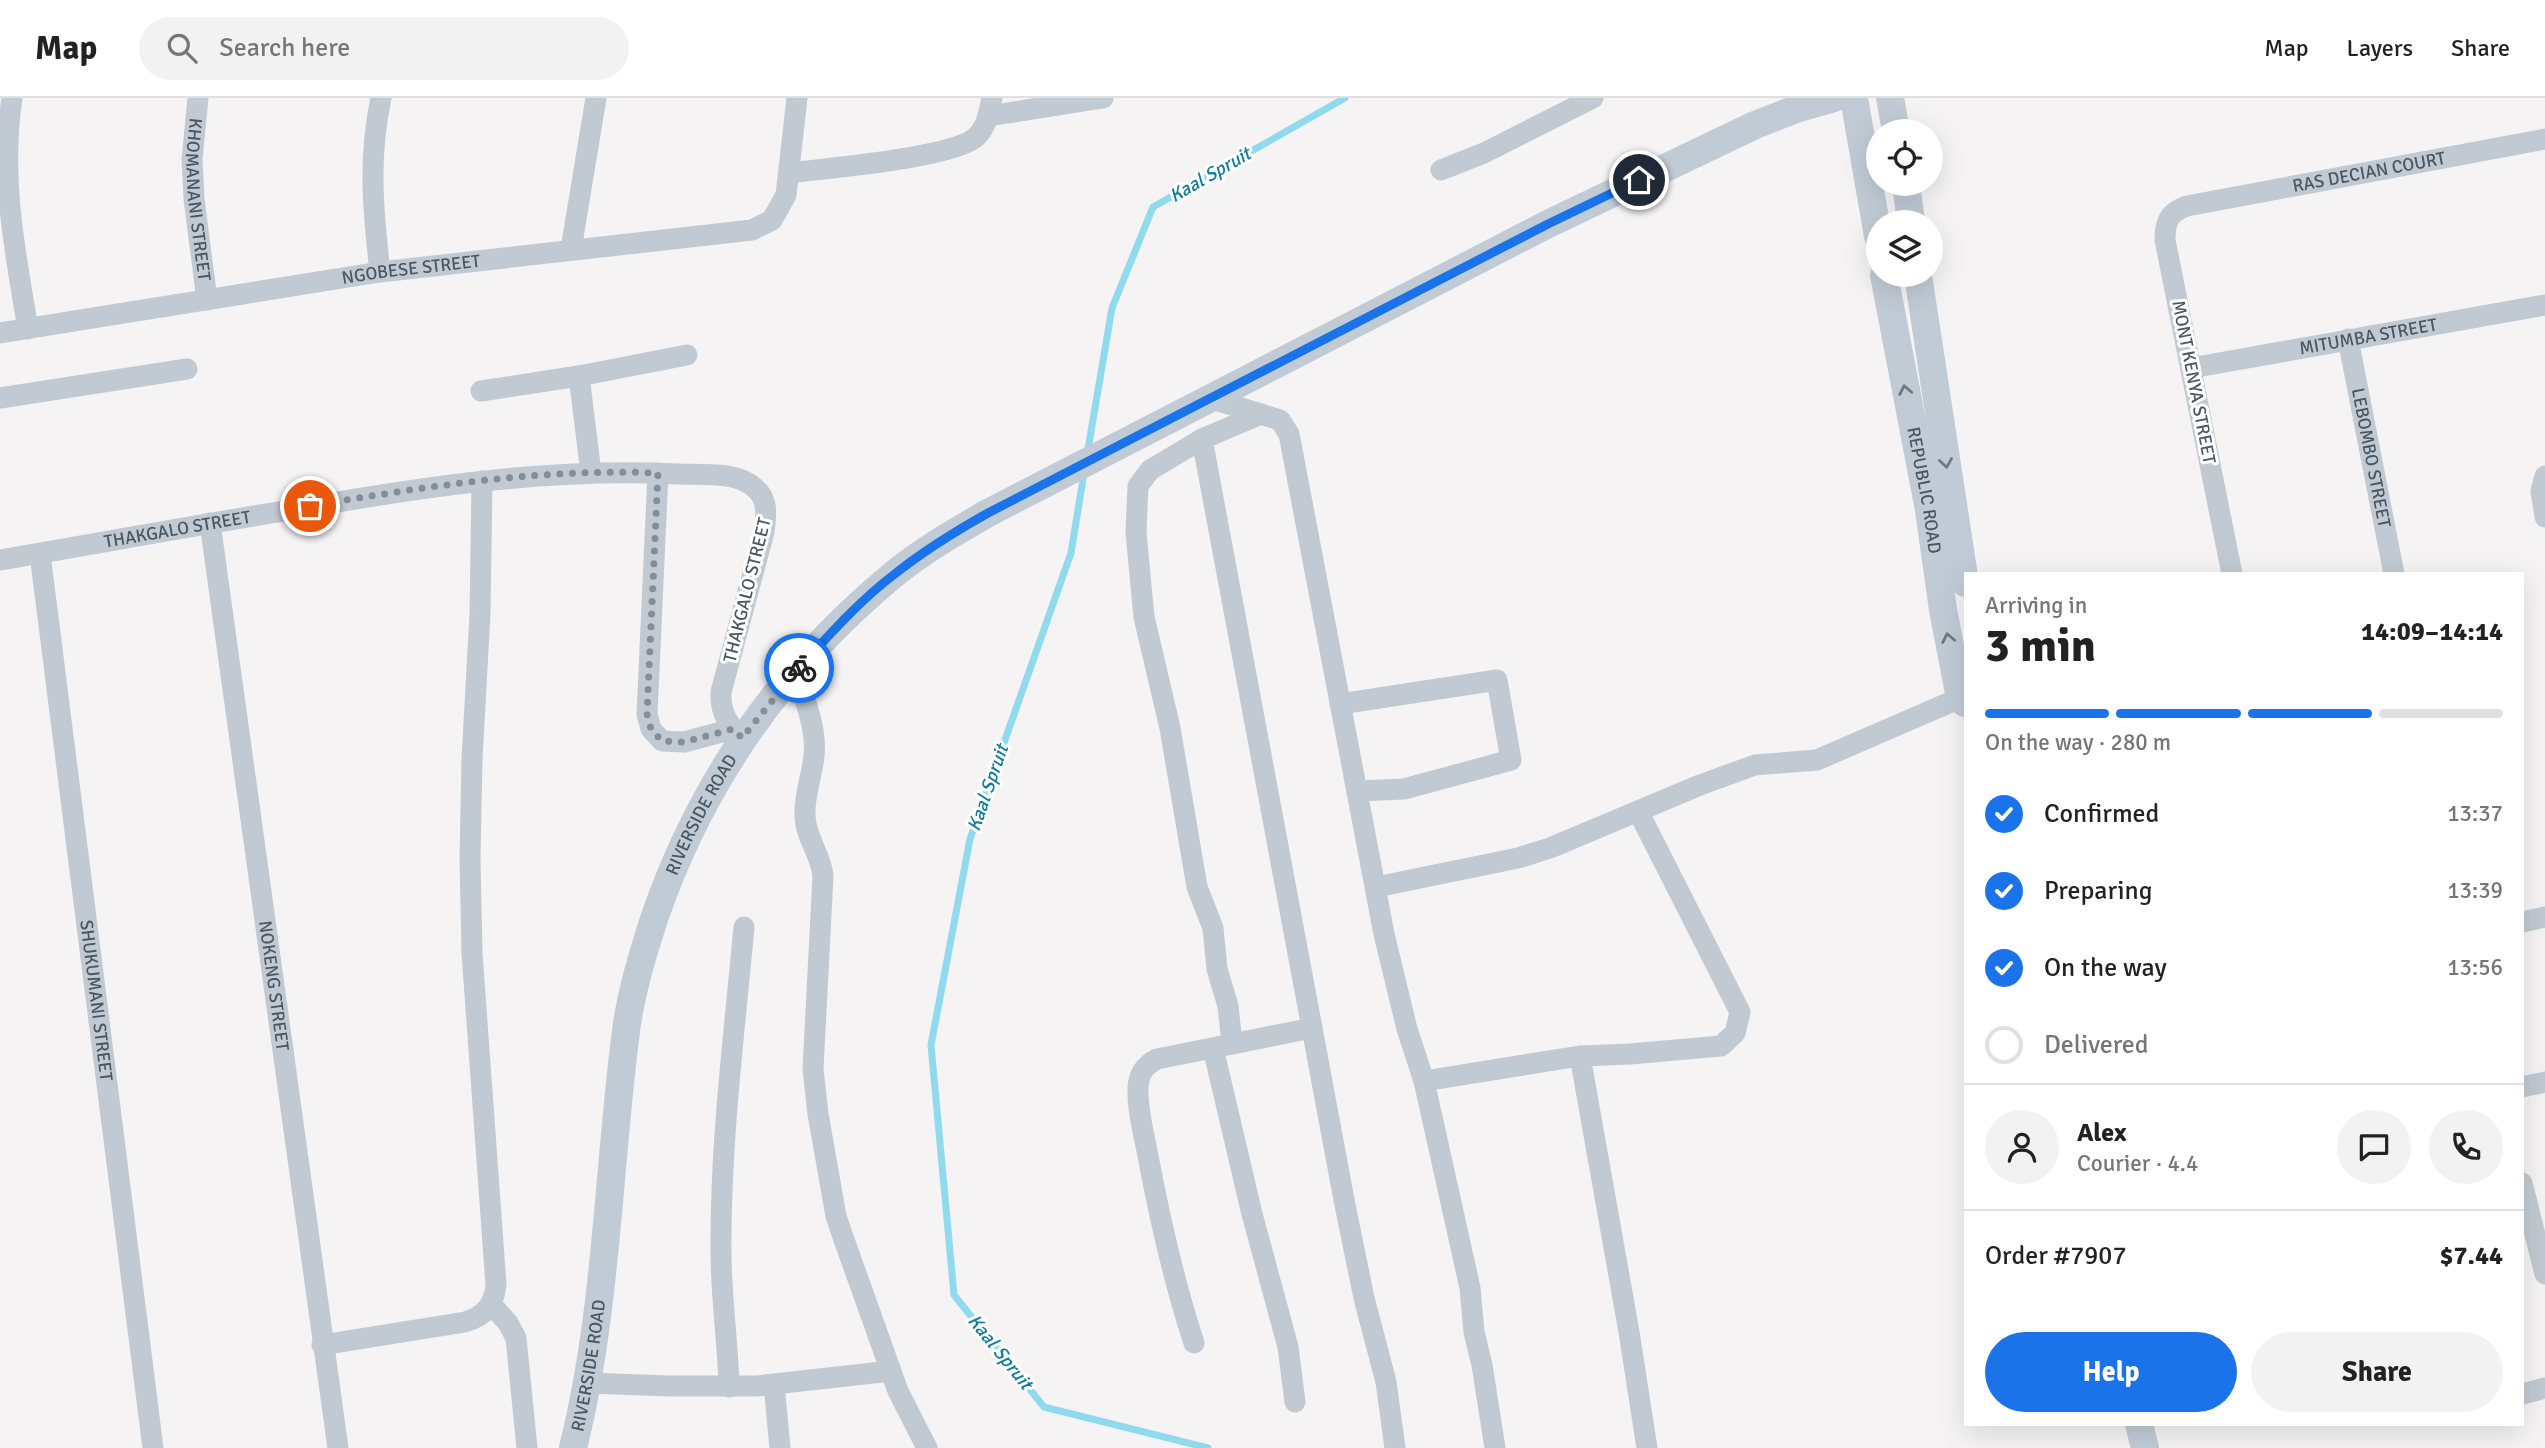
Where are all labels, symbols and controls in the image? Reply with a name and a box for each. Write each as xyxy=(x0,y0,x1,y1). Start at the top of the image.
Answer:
search box xyxy=(139,17,629,80)
text: Map xyxy=(35,28,97,69)
icon: search xyxy=(163,29,201,67)
text: Search here xyxy=(219,32,350,64)
text: Map xyxy=(2264,33,2309,63)
text: Layers xyxy=(2347,33,2413,63)
text: Share xyxy=(2451,33,2510,63)
street label: KHOMANANI STREET xyxy=(181,117,215,282)
map controls xyxy=(1866,119,1943,287)
button: locate xyxy=(1866,119,1943,196)
water label: Kaal Spruit xyxy=(1165,141,1257,208)
street label: RAS DECIAN COURT xyxy=(2291,147,2447,197)
pin xyxy=(1609,150,1669,210)
icon: home xyxy=(1620,161,1658,199)
button: layers xyxy=(1866,210,1943,287)
street label: NGOBESE STREET xyxy=(340,250,482,289)
street label: MONT KENYA STREET xyxy=(2167,298,2221,466)
street label: MITUMBA STREET xyxy=(2298,313,2439,360)
one-way arrow xyxy=(1898,384,1913,396)
street label: LEBOMBO STREET xyxy=(2347,386,2396,530)
street label: REPUBLIC ROAD xyxy=(1902,425,1946,555)
one-way arrow xyxy=(1938,458,1953,469)
pin xyxy=(280,476,340,536)
icon: bag xyxy=(291,487,329,525)
street label: THAKGALO STREET xyxy=(102,506,252,553)
street label: THAKGALO STREET xyxy=(718,515,776,665)
text: Arriving in xyxy=(1985,591,2087,620)
text: 14:09–14:14 xyxy=(2361,616,2503,648)
text: 3 min xyxy=(1985,618,2096,674)
one-way arrow xyxy=(1942,632,1957,644)
courier xyxy=(764,633,834,703)
icon: bike xyxy=(780,649,818,687)
text: On the way · 280 m xyxy=(1985,728,2171,757)
water label: Kaal Spruit xyxy=(962,739,1015,834)
street label: RIVERSIDE ROAD xyxy=(661,750,742,878)
icon: check xyxy=(1985,795,2023,833)
text: Confirmed xyxy=(2044,798,2159,830)
text: 13:37 xyxy=(2447,799,2503,828)
icon: check xyxy=(1985,872,2023,910)
text: Preparing xyxy=(2044,875,2152,907)
text: 13:39 xyxy=(2447,876,2503,905)
street label: SHUKUMANI STREET xyxy=(75,919,118,1082)
street label: NOKENG STREET xyxy=(254,919,294,1052)
icon: check xyxy=(1985,949,2023,987)
text: On the way xyxy=(2044,952,2167,984)
text: 13:56 xyxy=(2447,953,2503,982)
text: Delivered xyxy=(2044,1029,2149,1061)
button: person xyxy=(1985,1110,2059,1184)
button: chat xyxy=(2337,1110,2411,1184)
button: phone xyxy=(2429,1110,2503,1184)
text: Alex xyxy=(2077,1117,2127,1149)
text: Courier · 4.4 xyxy=(2077,1149,2198,1178)
text: Order #7907 xyxy=(1985,1240,2126,1272)
text: $7.44 xyxy=(2439,1240,2503,1272)
street label: RIVERSIDE ROAD xyxy=(566,1298,610,1434)
water label: Kaal Spruit xyxy=(962,1309,1039,1396)
button: Help xyxy=(1985,1332,2237,1412)
button: Share xyxy=(2251,1332,2503,1412)

